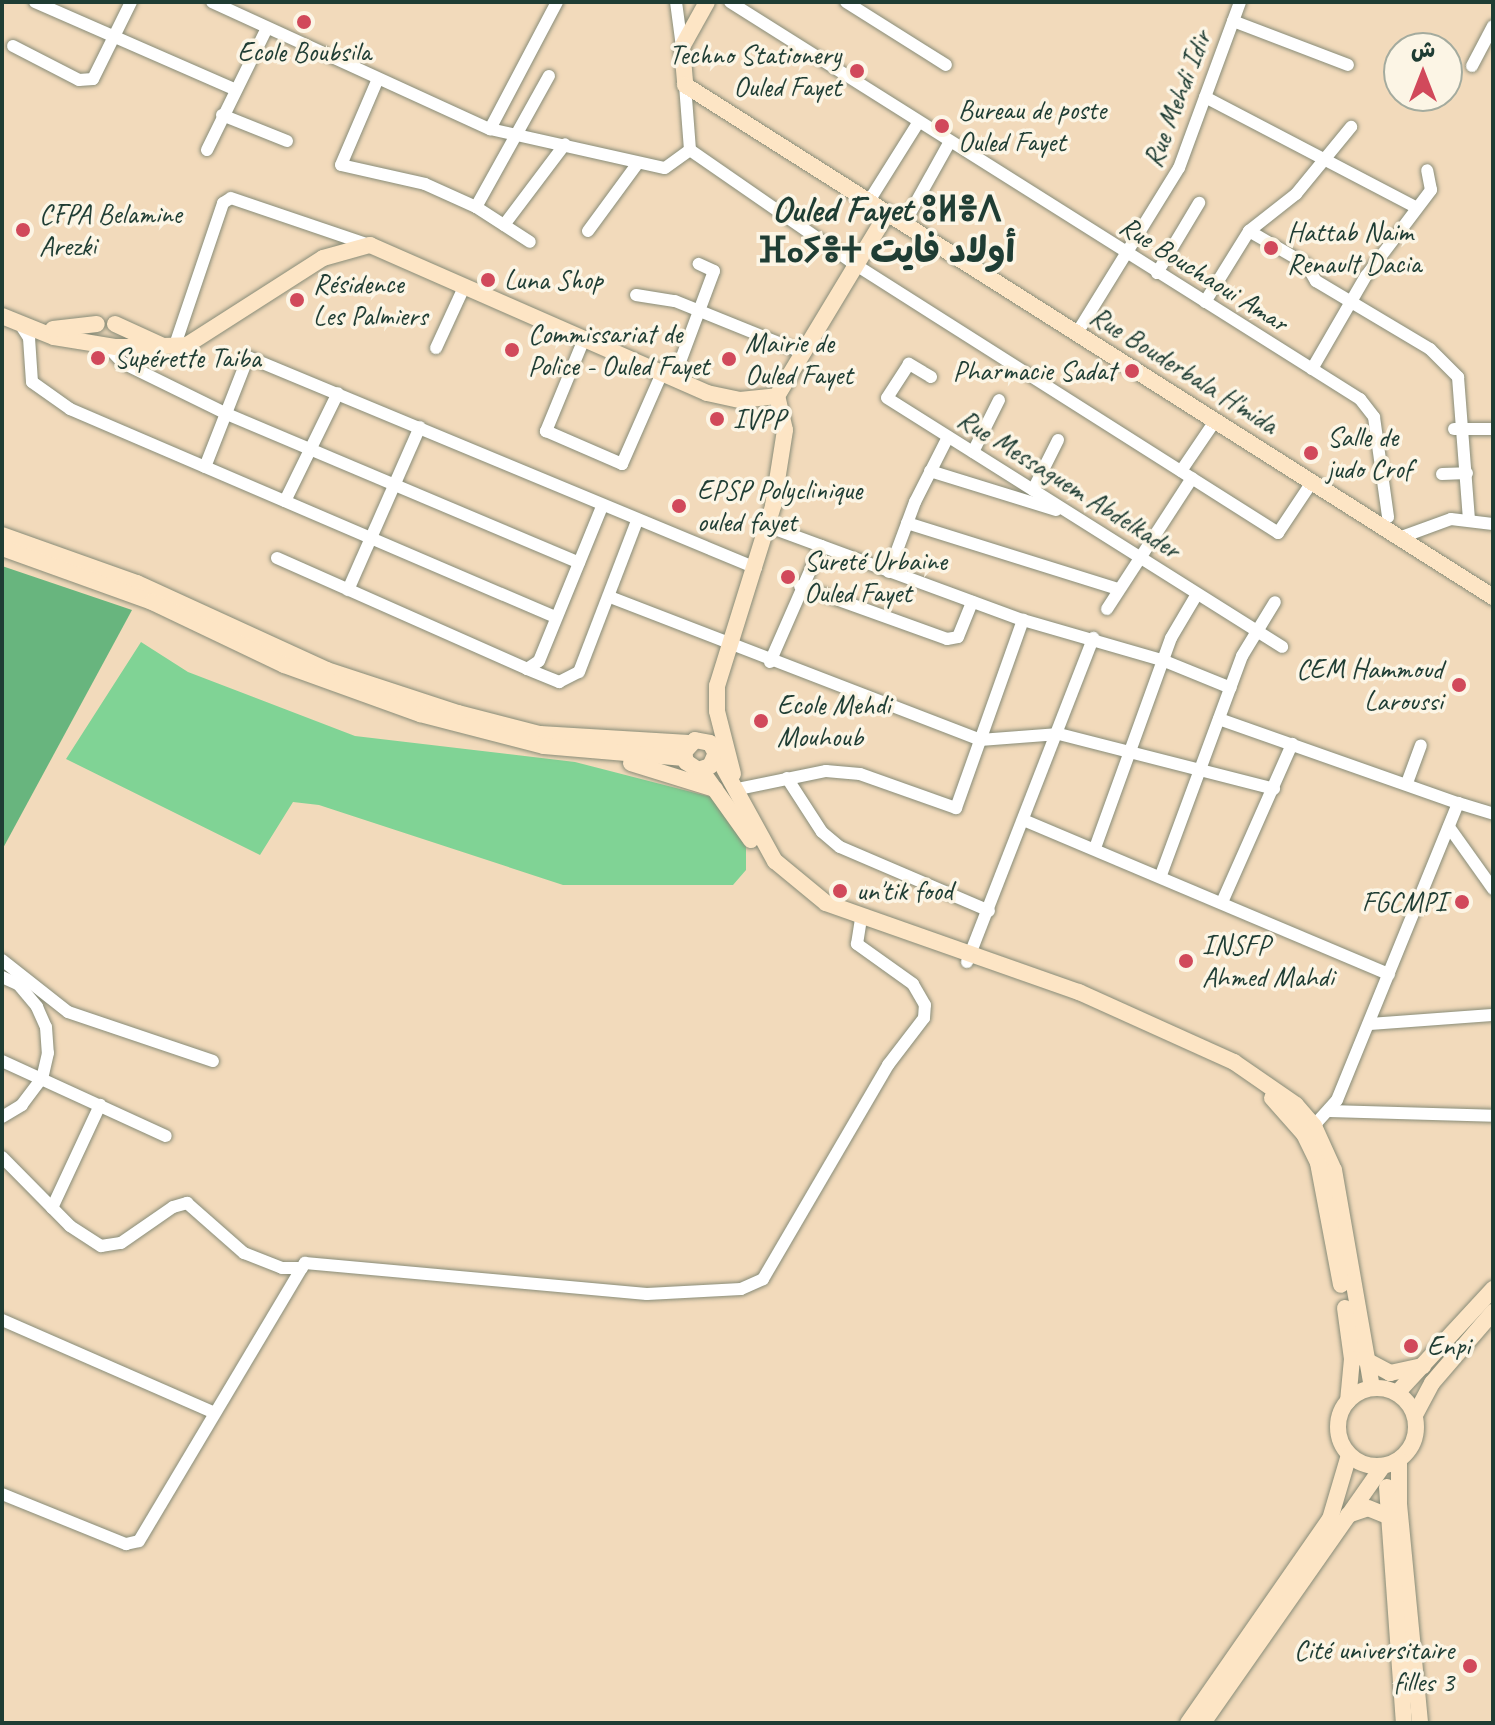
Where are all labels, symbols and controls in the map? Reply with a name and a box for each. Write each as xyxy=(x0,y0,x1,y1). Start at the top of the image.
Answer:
marker: Ecole Boubsila xyxy=(295,13,313,31)
street label: Rue Mehdi Idir xyxy=(1136,26,1218,172)
north arrow xyxy=(1383,32,1463,112)
place label: Ecole Boubsila xyxy=(237,35,371,69)
text: ش xyxy=(1411,36,1435,64)
place label: Techno Stationery Ouled Fayet xyxy=(668,38,841,104)
marker: Techno Stationery Ouled Fayet xyxy=(848,62,866,80)
place label: Bureau de poste Ouled Fayet xyxy=(958,93,1106,159)
marker: Bureau de poste Ouled Fayet xyxy=(933,117,951,135)
district label: Ouled Fayet ⵓⵍⴻⴷ ⴼⴰⵢⴻⵜ أولاد فايت xyxy=(759,187,1015,272)
place label: CFPA Belamine Arezki xyxy=(39,197,182,263)
street label: Rue Bouchaoui Amar xyxy=(1113,208,1295,340)
place label: Hattab Naim Renault Dacia xyxy=(1287,215,1421,281)
marker: CFPA Belamine Arezki xyxy=(14,221,32,239)
marker: Hattab Naim Renault Dacia xyxy=(1262,239,1280,257)
place label: Luna Shop xyxy=(504,263,603,297)
place label: Résidence Les Palmiers xyxy=(313,267,430,333)
marker: Luna Shop xyxy=(479,271,497,289)
marker: Résidence Les Palmiers xyxy=(288,291,306,309)
street label: Rue Bouderbala H'mida xyxy=(1084,299,1284,441)
place label: Commissariat de Police - Ouled Fayet xyxy=(528,317,709,383)
place label: Mairie de Ouled Fayet xyxy=(745,326,853,392)
place label: Supérette Taiba xyxy=(114,341,262,375)
marker: Commissariat de Police - Ouled Fayet xyxy=(503,341,521,359)
marker: Supérette Taiba xyxy=(89,349,107,367)
marker: Mairie de Ouled Fayet xyxy=(720,350,738,368)
place label: Pharmacie Sadat xyxy=(952,354,1116,388)
marker: Pharmacie Sadat xyxy=(1123,362,1141,380)
place label: IVPP xyxy=(733,402,785,436)
street label: Rue Messaguem Abdelkader xyxy=(952,402,1186,566)
marker: IVPP xyxy=(708,410,726,428)
place label: Salle de judo Crof xyxy=(1327,420,1412,486)
marker: Salle de judo Crof xyxy=(1302,444,1320,462)
place label: EPSP Polyclinique ouled fayet xyxy=(697,473,862,539)
marker: EPSP Polyclinique ouled fayet xyxy=(668,495,690,517)
place label: Sureté Urbaine Ouled Fayet xyxy=(804,544,947,610)
marker: Sureté Urbaine Ouled Fayet xyxy=(779,568,797,586)
place label: CEM Hammoud Laroussi xyxy=(1296,652,1443,718)
marker: CEM Hammoud Laroussi xyxy=(1450,676,1468,694)
place label: Ecole Mehdi Mouhoub xyxy=(777,688,891,754)
marker: Ecole Mehdi Mouhoub xyxy=(752,712,770,730)
place label: un'tik food xyxy=(856,874,953,908)
marker: un'tik food xyxy=(831,882,849,900)
place label: FGCMPI xyxy=(1362,885,1446,919)
marker: FGCMPI xyxy=(1453,893,1471,911)
place label: INSFP Ahmed Mahdi xyxy=(1202,928,1335,994)
marker: INSFP Ahmed Mahdi xyxy=(1177,952,1195,970)
place label: Enpi xyxy=(1427,1329,1470,1363)
marker: Enpi xyxy=(1402,1337,1420,1355)
place label: Cité universitaire filles 3 xyxy=(1294,1633,1454,1699)
marker: Cité universitaire filles 3 xyxy=(1461,1657,1479,1675)

